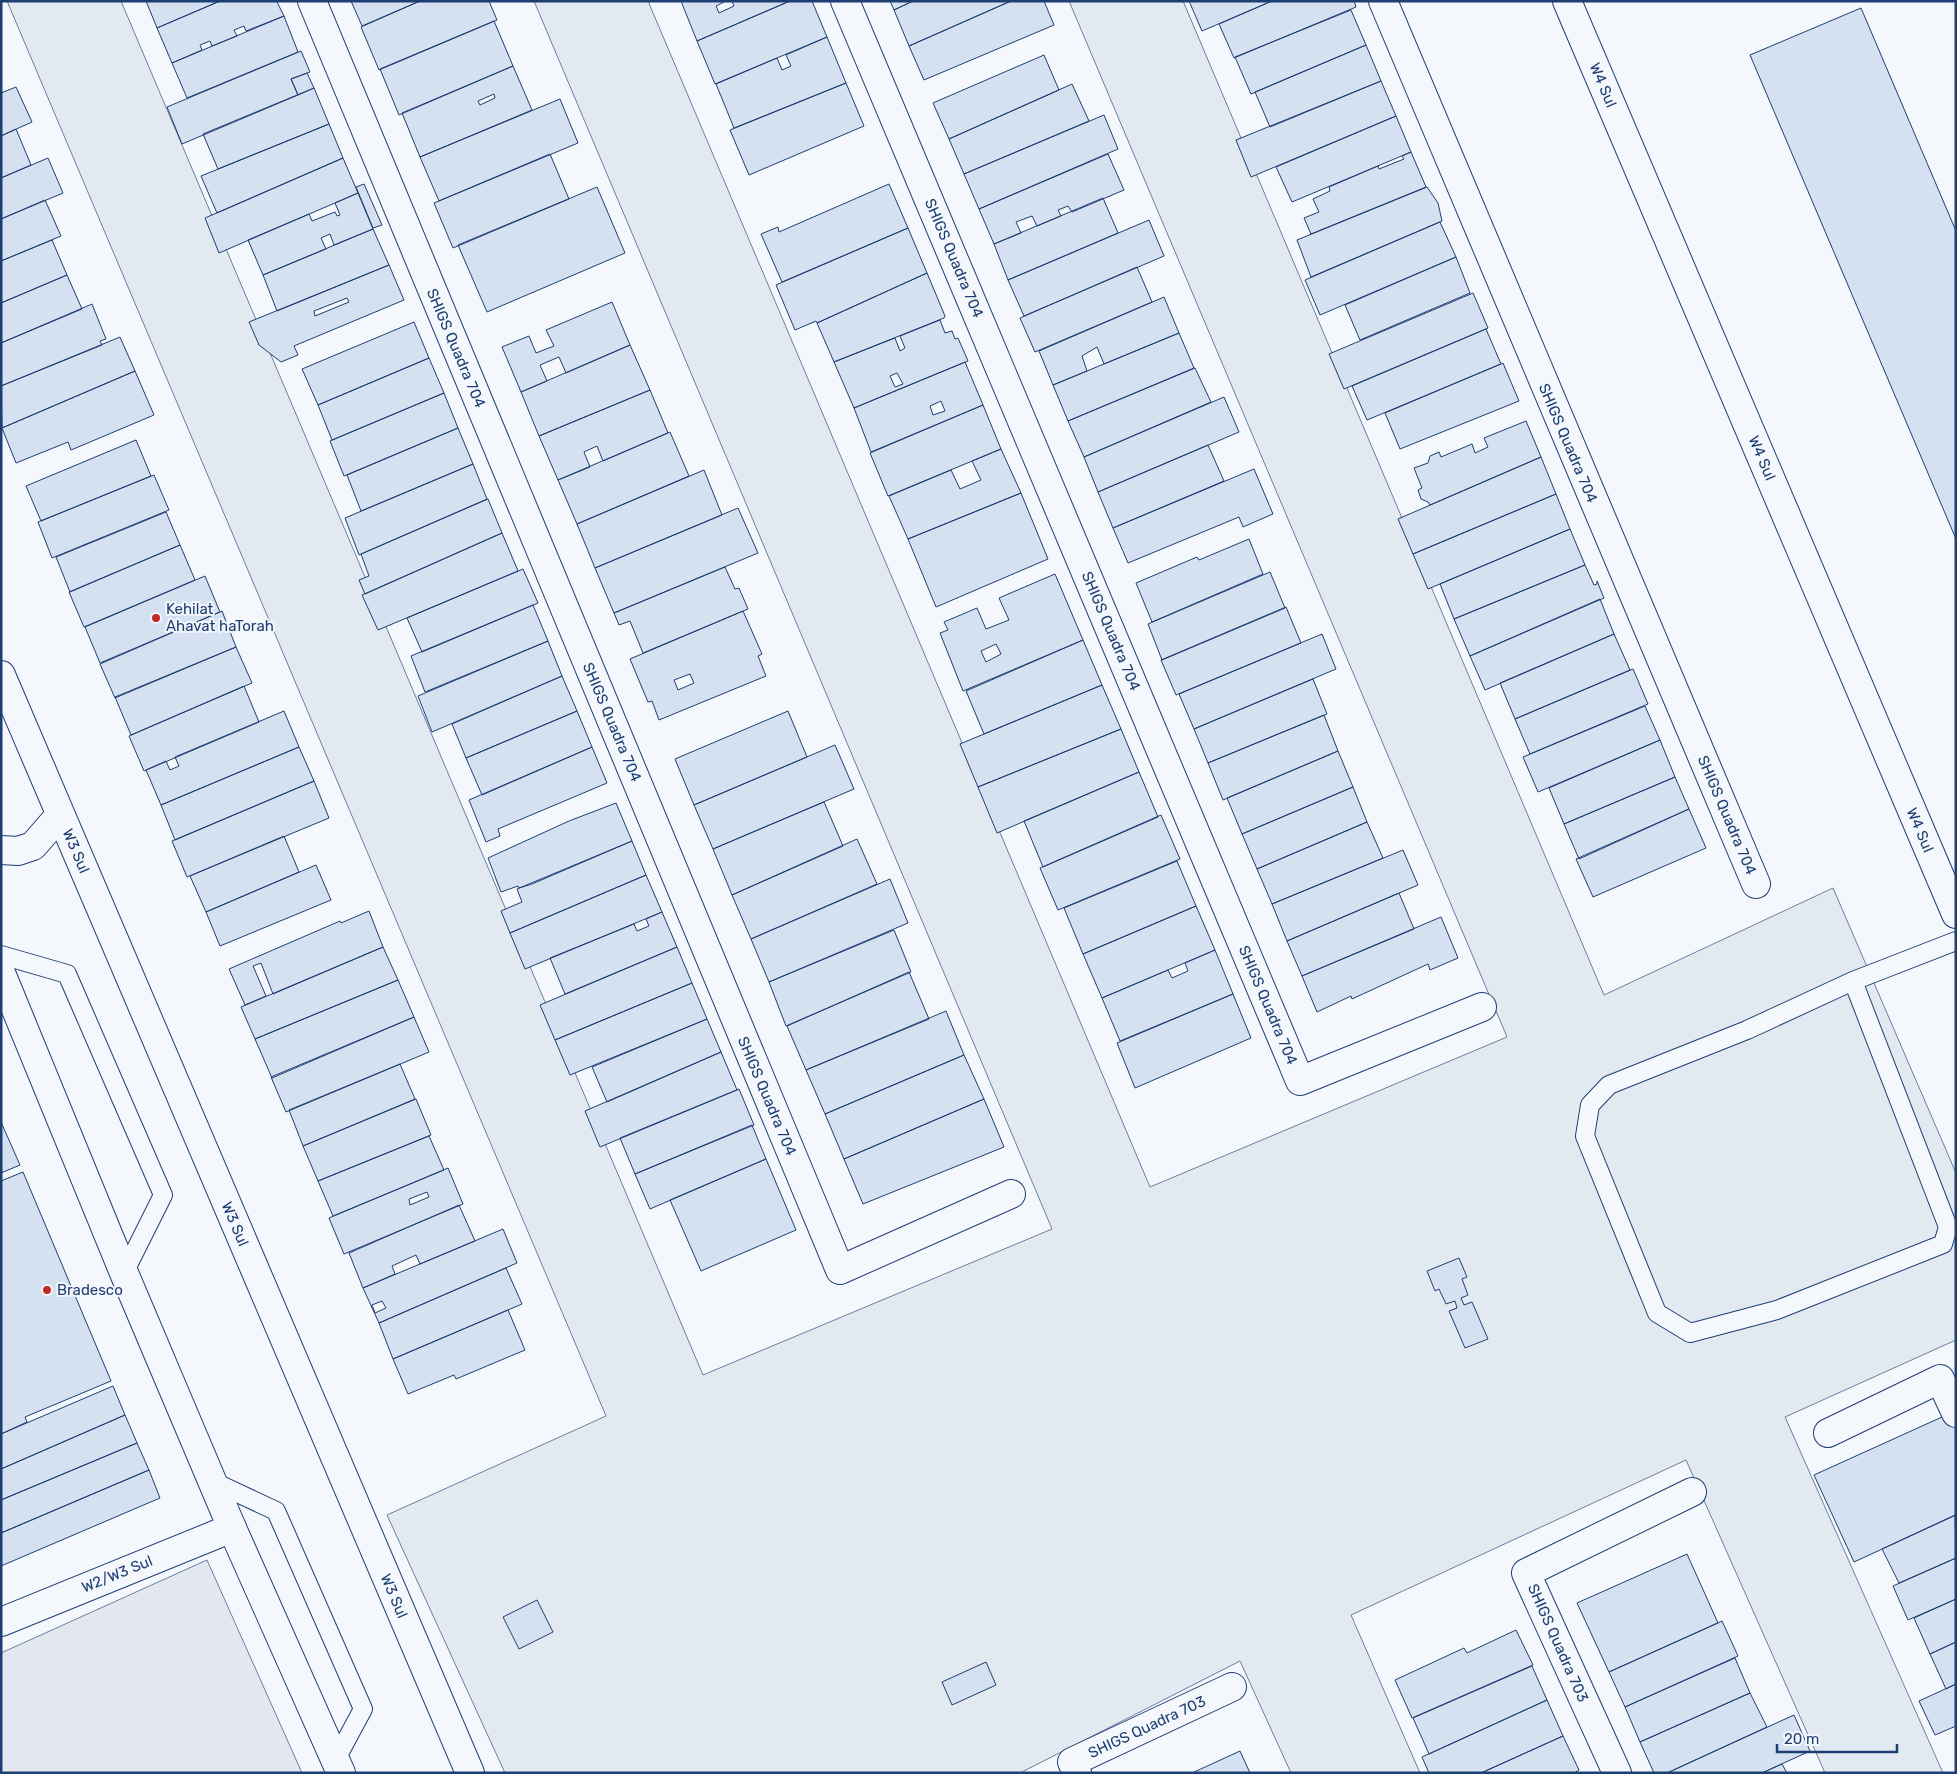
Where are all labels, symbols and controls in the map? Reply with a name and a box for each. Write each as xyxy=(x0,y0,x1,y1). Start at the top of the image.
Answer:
street label: W4 Sul xyxy=(1586,60,1620,110)
street label: SHIGS Quadra 704 xyxy=(921,196,987,320)
street label: SHIGS Quadra 704 xyxy=(423,286,489,410)
street label: SHIGS Quadra 704 xyxy=(1535,381,1601,505)
street label: W4 Sul xyxy=(1745,433,1779,483)
street label: SHIGS Quadra 704 xyxy=(1078,569,1144,693)
place label: Kehilat Ahavat haTorah xyxy=(166,600,274,635)
marker: Kehilat Ahavat haTorah xyxy=(150,612,162,624)
street label: SHIGS Quadra 704 xyxy=(579,660,645,784)
street label: SHIGS Quadra 704 xyxy=(1694,753,1760,877)
street label: W4 Sul xyxy=(1903,805,1937,855)
street label: W3 Sul xyxy=(59,826,93,876)
street label: SHIGS Quadra 704 xyxy=(1235,943,1301,1067)
street label: SHIGS Quadra 704 xyxy=(734,1034,800,1158)
street label: W3 Sul xyxy=(218,1199,252,1249)
place label: Bradesco xyxy=(57,1281,123,1299)
marker: Bradesco xyxy=(41,1284,53,1296)
street label: W2/W3 Sul xyxy=(79,1552,155,1596)
street label: W3 Sul xyxy=(377,1571,411,1621)
street label: SHIGS Quadra 703 xyxy=(1524,1581,1592,1705)
street label: SHIGS Quadra 703 xyxy=(1085,1692,1209,1762)
scale bar xyxy=(1777,1722,1897,1754)
text: 20 m xyxy=(1784,1730,1819,1748)

